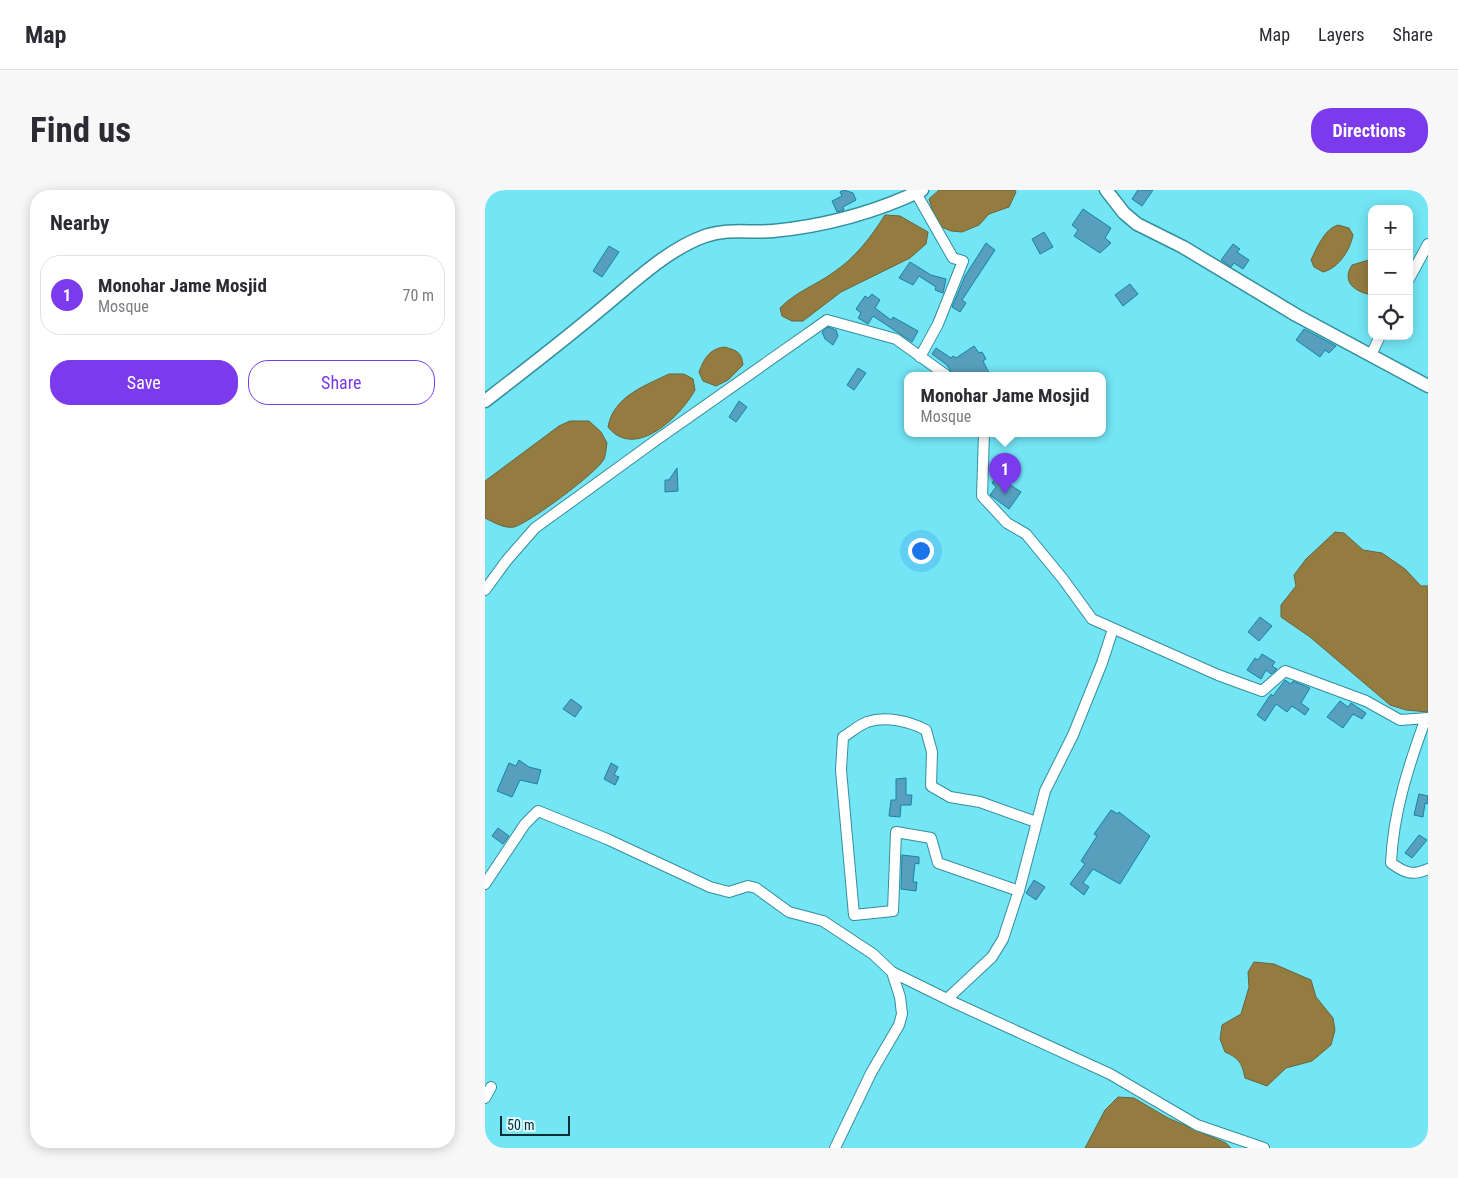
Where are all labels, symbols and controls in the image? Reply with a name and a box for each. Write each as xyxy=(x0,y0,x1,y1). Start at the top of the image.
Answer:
text: Map xyxy=(25,21,66,49)
text: Map xyxy=(1259,24,1290,45)
text: Layers xyxy=(1318,24,1365,45)
text: Share xyxy=(1393,24,1433,45)
button: Directions xyxy=(1311,108,1428,153)
text: Find us xyxy=(30,110,131,151)
map controls xyxy=(1368,205,1413,340)
button: + xyxy=(1368,205,1413,250)
text: Nearby xyxy=(50,211,109,235)
button: − xyxy=(1368,250,1413,295)
text: Monohar Jame Mosjid xyxy=(98,274,267,297)
text: 1 xyxy=(63,286,71,305)
text: 70 m xyxy=(402,286,434,305)
button: locate xyxy=(1368,295,1413,340)
text: Mosque xyxy=(98,297,149,316)
button: Save xyxy=(50,360,238,405)
button: Share xyxy=(248,360,435,405)
popup xyxy=(904,372,1106,437)
text: Monohar Jame Mosjid xyxy=(921,384,1089,407)
text: Mosque xyxy=(921,407,971,426)
pin: 1 xyxy=(989,453,1021,494)
your location xyxy=(908,538,934,564)
scale bar xyxy=(500,1113,570,1136)
text: 50 m xyxy=(507,1117,535,1133)

